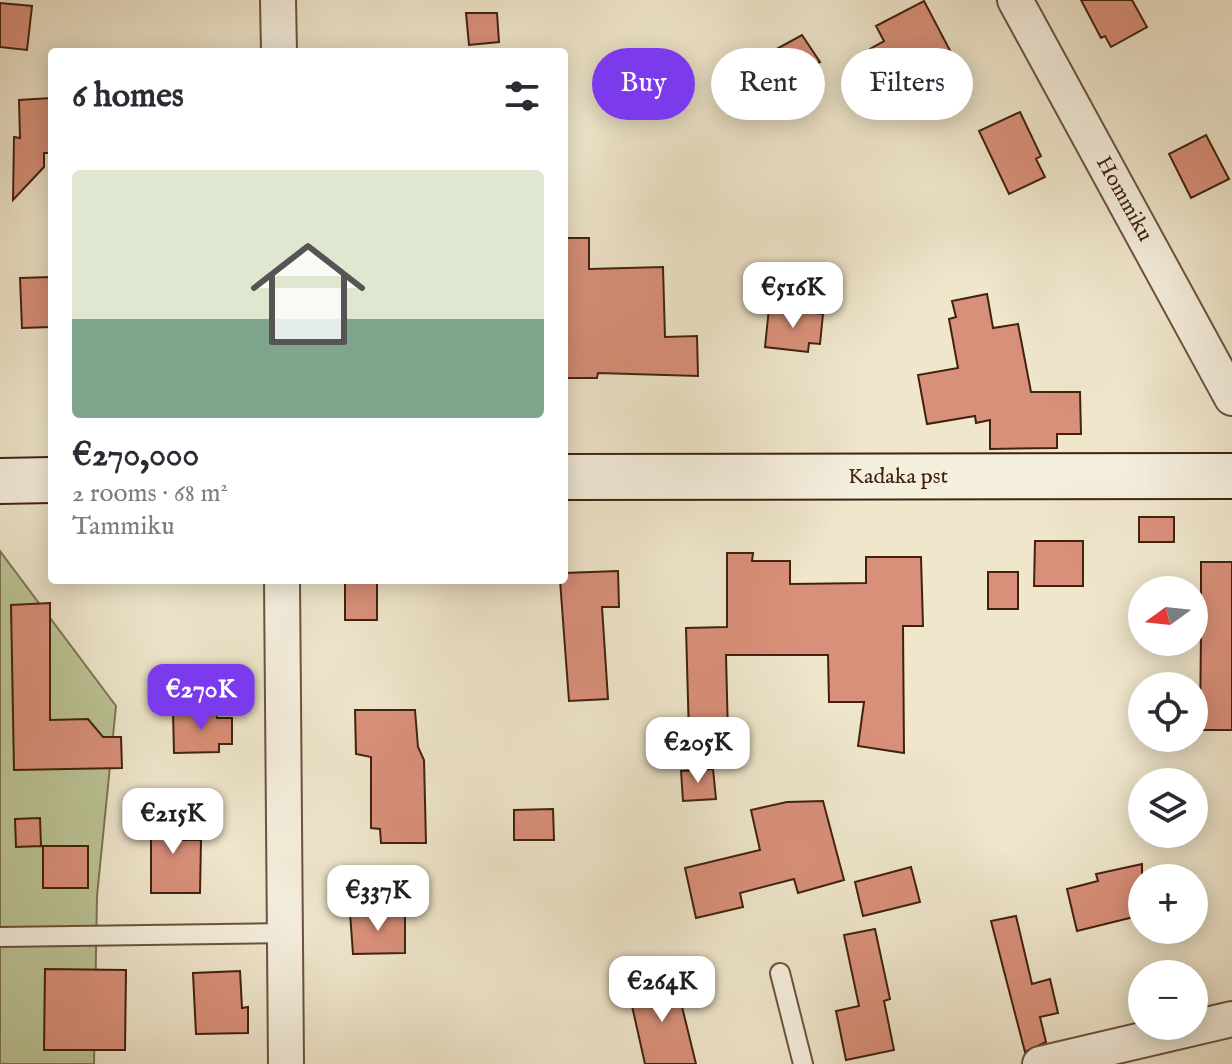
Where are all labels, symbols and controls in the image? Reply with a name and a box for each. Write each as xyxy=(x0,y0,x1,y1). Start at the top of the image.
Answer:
chip: Buy xyxy=(592,48,695,120)
chip: Rent xyxy=(711,48,825,120)
chip: Filters xyxy=(841,48,973,120)
icon: filters xyxy=(500,74,544,118)
text: 6 homes xyxy=(72,75,184,118)
street label: Hommiku xyxy=(1089,151,1159,247)
icon: home xyxy=(236,222,380,366)
pin: €516K xyxy=(737,262,849,330)
text: €516K xyxy=(761,271,825,304)
text: €270,000 xyxy=(72,434,199,477)
street label: Kadaka pst xyxy=(848,463,948,491)
text: 2 rooms · 68 m² xyxy=(72,477,228,510)
text: Tammiku xyxy=(72,510,175,543)
north arrow xyxy=(1128,576,1208,656)
map controls xyxy=(1128,576,1208,1040)
pin: €270K xyxy=(145,664,257,732)
button: locate xyxy=(1128,672,1208,752)
text: €270K xyxy=(166,673,236,706)
pin: €205K xyxy=(642,717,754,785)
text: €205K xyxy=(664,726,732,759)
button: layers xyxy=(1128,768,1208,848)
pin: €215K xyxy=(117,788,229,856)
text: €215K xyxy=(140,797,206,830)
button: + xyxy=(1128,864,1208,944)
pin: €337K xyxy=(322,865,434,933)
text: €337K xyxy=(345,874,411,907)
pin: €264K xyxy=(606,956,718,1024)
button: − xyxy=(1128,960,1208,1040)
text: €264K xyxy=(627,965,697,998)

